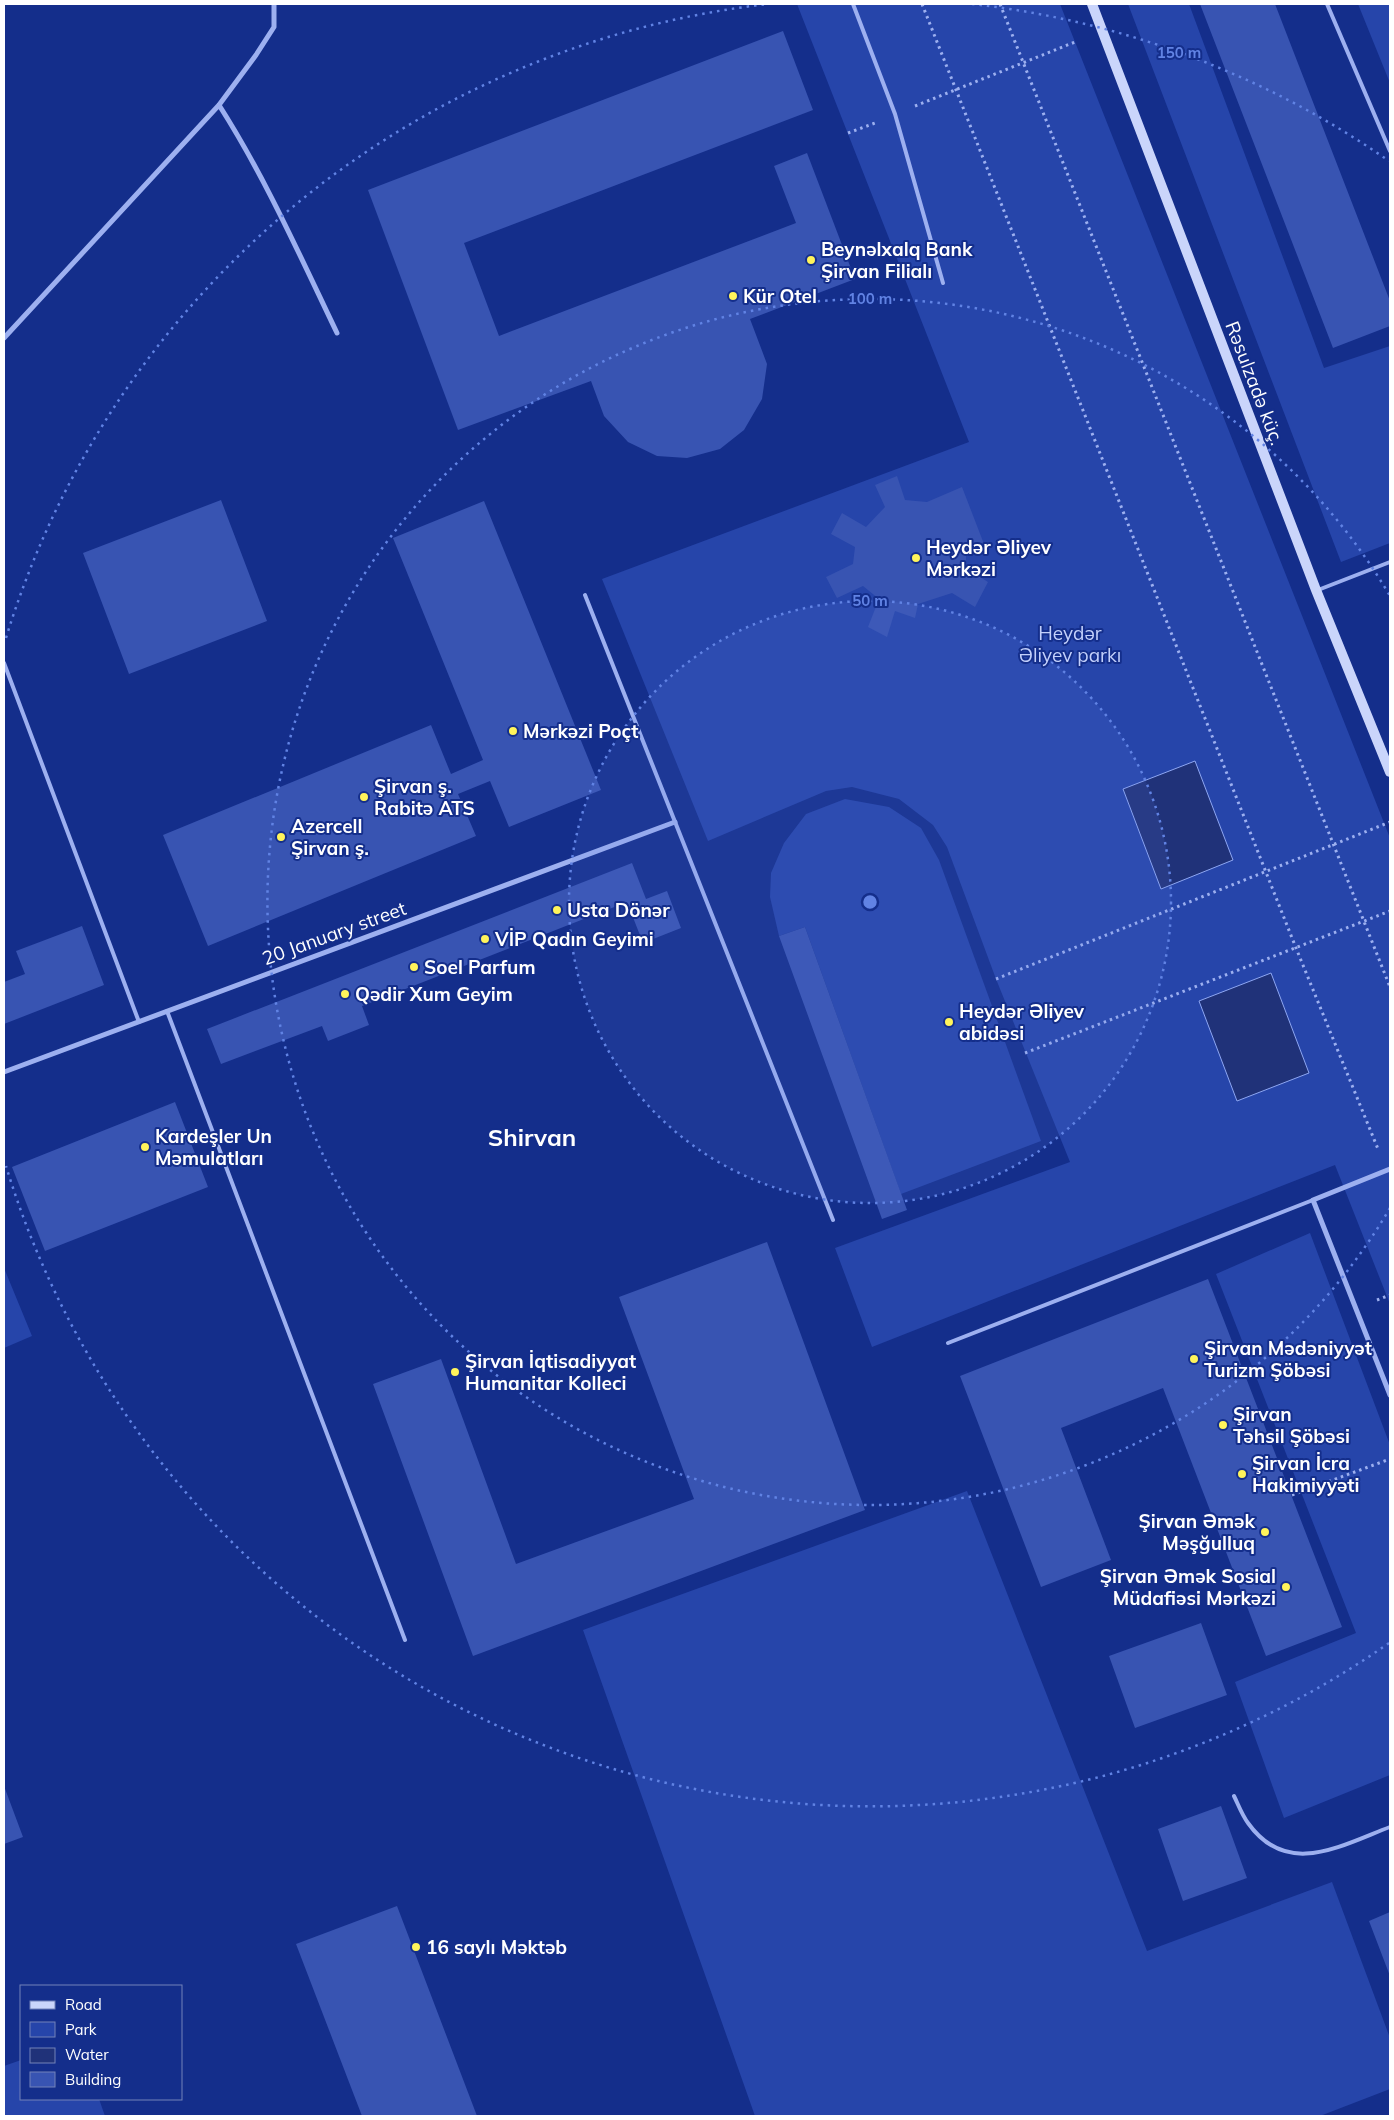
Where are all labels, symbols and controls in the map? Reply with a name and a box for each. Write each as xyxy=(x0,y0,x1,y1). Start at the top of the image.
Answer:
text: 150 m xyxy=(1157,43,1201,62)
place label: Beynəlxalq Bank Şirvan Filialı xyxy=(821,237,973,283)
marker: Beynəlxalq Bank Şirvan Filialı xyxy=(805,254,817,266)
place label: Kür Otel xyxy=(743,284,817,308)
text: 100 m xyxy=(848,289,892,308)
marker: Kür Otel xyxy=(727,290,739,302)
street label: Rəsulzadə küç. xyxy=(1220,318,1290,448)
place label: Heydər Əliyev Mərkəzi xyxy=(926,535,1052,581)
marker: Heydər Əliyev Mərkəzi xyxy=(910,552,922,564)
text: 50 m xyxy=(852,591,888,610)
park label: Heydər Əliyev parkı xyxy=(1019,621,1121,667)
place label: Mərkəzi Poçt xyxy=(523,719,638,743)
marker: Mərkəzi Poçt xyxy=(507,725,519,737)
place label: Şirvan ş. Rabitə ATS xyxy=(374,774,475,820)
marker: Şirvan ş. Rabitə ATS xyxy=(358,791,370,803)
place label: Azercell Şirvan ş. xyxy=(291,814,369,860)
marker: Azercell Şirvan ş. xyxy=(275,831,287,843)
centre of rings xyxy=(861,893,879,911)
street label: 20 January street xyxy=(259,896,410,970)
place label: Usta Dönər xyxy=(567,898,670,922)
marker: Usta Dönər xyxy=(551,904,563,916)
place label: VİP Qadın Geyimi xyxy=(494,927,654,951)
marker: VİP Qadın Geyimi xyxy=(479,933,491,945)
place label: Soel Parfum xyxy=(424,955,535,979)
marker: Soel Parfum xyxy=(408,961,420,973)
place label: Qədir Xum Geyim xyxy=(355,982,513,1006)
marker: Qədir Xum Geyim xyxy=(339,988,351,1000)
place label: Heydər Əliyev abidəsi xyxy=(959,999,1085,1045)
marker: Heydər Əliyev abidəsi xyxy=(943,1016,955,1028)
district label: Shirvan xyxy=(488,1122,576,1152)
place label: Kardeşler Un Məmulatları xyxy=(155,1124,272,1170)
marker: Kardeşler Un Məmulatları xyxy=(139,1141,151,1153)
place label: Şirvan Mədəniyyət Turizm Şöbəsi xyxy=(1204,1336,1372,1382)
place label: Şirvan İqtisadiyyat Humanitar Kolleci xyxy=(465,1349,636,1395)
marker: Şirvan Mədəniyyət Turizm Şöbəsi xyxy=(1188,1353,1200,1365)
marker: Şirvan İqtisadiyyat Humanitar Kolleci xyxy=(449,1366,461,1378)
place label: Şirvan Təhsil Şöbəsi xyxy=(1233,1402,1350,1448)
marker: Şirvan Təhsil Şöbəsi xyxy=(1217,1419,1229,1431)
place label: Şirvan İcra Hakimiyyəti xyxy=(1252,1451,1359,1497)
marker: Şirvan İcra Hakimiyyəti xyxy=(1236,1468,1248,1480)
place label: Şirvan Əmək Məşğulluq xyxy=(1139,1509,1255,1555)
marker: Şirvan Əmək Məşğulluq xyxy=(1259,1526,1271,1538)
place label: Şirvan Əmək Sosial Müdafiəsi Mərkəzi xyxy=(1100,1564,1276,1610)
marker: Şirvan Əmək Sosial Müdafiəsi Mərkəzi xyxy=(1280,1581,1292,1593)
place label: 16 saylı Məktəb xyxy=(426,1935,567,1959)
marker: 16 saylı Məktəb xyxy=(410,1941,422,1953)
legend xyxy=(20,1985,182,2100)
text: Road xyxy=(65,1995,102,2014)
text: Park xyxy=(65,2020,97,2039)
text: Water xyxy=(65,2045,109,2064)
text: Building xyxy=(65,2070,121,2089)

